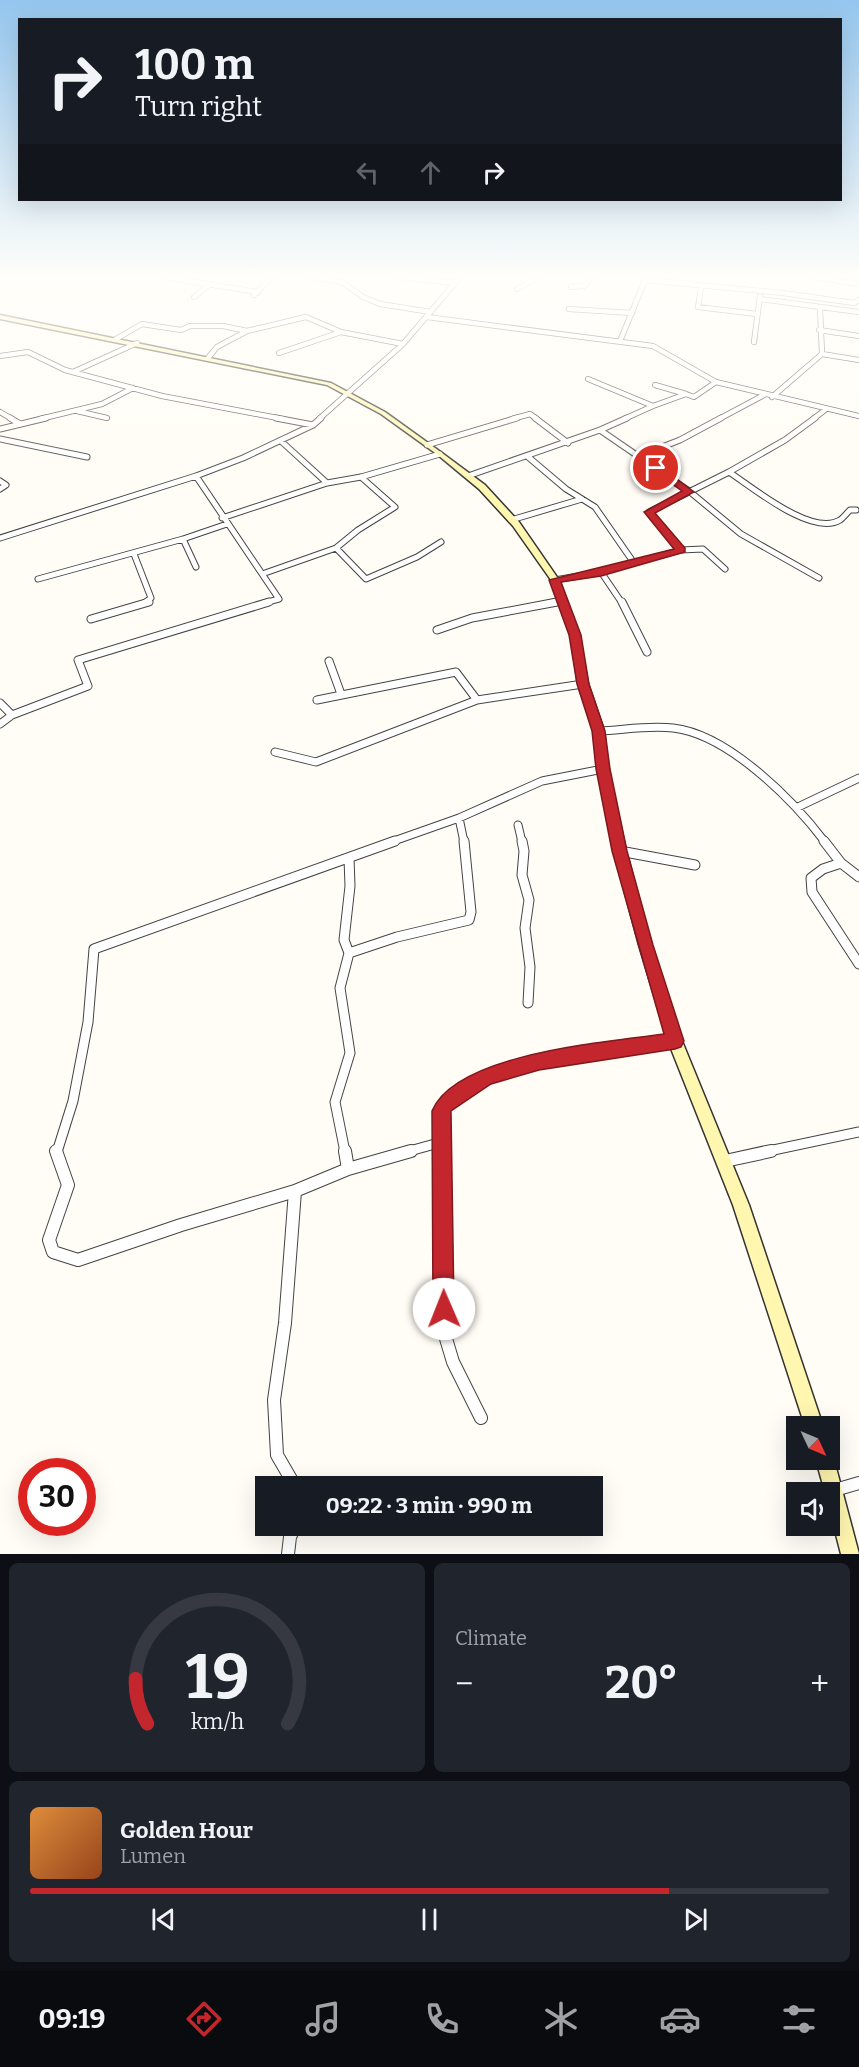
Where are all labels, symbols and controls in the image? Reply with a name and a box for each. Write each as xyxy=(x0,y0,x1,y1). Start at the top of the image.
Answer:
text: 100 m xyxy=(135,40,254,90)
icon: right xyxy=(36,42,114,120)
text: Turn right xyxy=(135,91,262,123)
icon: left xyxy=(351,156,384,189)
icon: ahead xyxy=(414,156,447,189)
icon: right xyxy=(477,156,510,189)
pin xyxy=(630,442,681,493)
icon: arrive xyxy=(639,451,672,484)
position arrow xyxy=(412,1277,476,1341)
north arrow xyxy=(786,1416,840,1470)
map controls xyxy=(786,1416,840,1536)
speed limit sign: 30 xyxy=(18,1458,96,1536)
button: sound xyxy=(786,1482,840,1536)
text: 09:22 · 3 min · 990 m xyxy=(326,1492,532,1519)
text: Climate xyxy=(455,1626,527,1650)
text: 19 xyxy=(185,1640,249,1715)
text: 20° xyxy=(605,1656,678,1710)
text: − xyxy=(455,1664,473,1704)
text: + xyxy=(810,1664,829,1704)
text: km/h xyxy=(190,1710,244,1736)
text: Golden Hour xyxy=(120,1817,253,1844)
text: Lumen xyxy=(120,1844,186,1868)
icon: previous xyxy=(147,1903,180,1936)
icon: pause xyxy=(413,1903,446,1936)
icon: next xyxy=(679,1903,712,1936)
icon: directions xyxy=(183,1998,225,2040)
icon: music xyxy=(302,1998,344,2040)
icon: phone xyxy=(421,1998,463,2040)
icon: climate xyxy=(540,1998,582,2040)
icon: car xyxy=(659,1998,701,2040)
icon: filters xyxy=(778,1998,820,2040)
text: 09:19 xyxy=(39,2003,106,2035)

